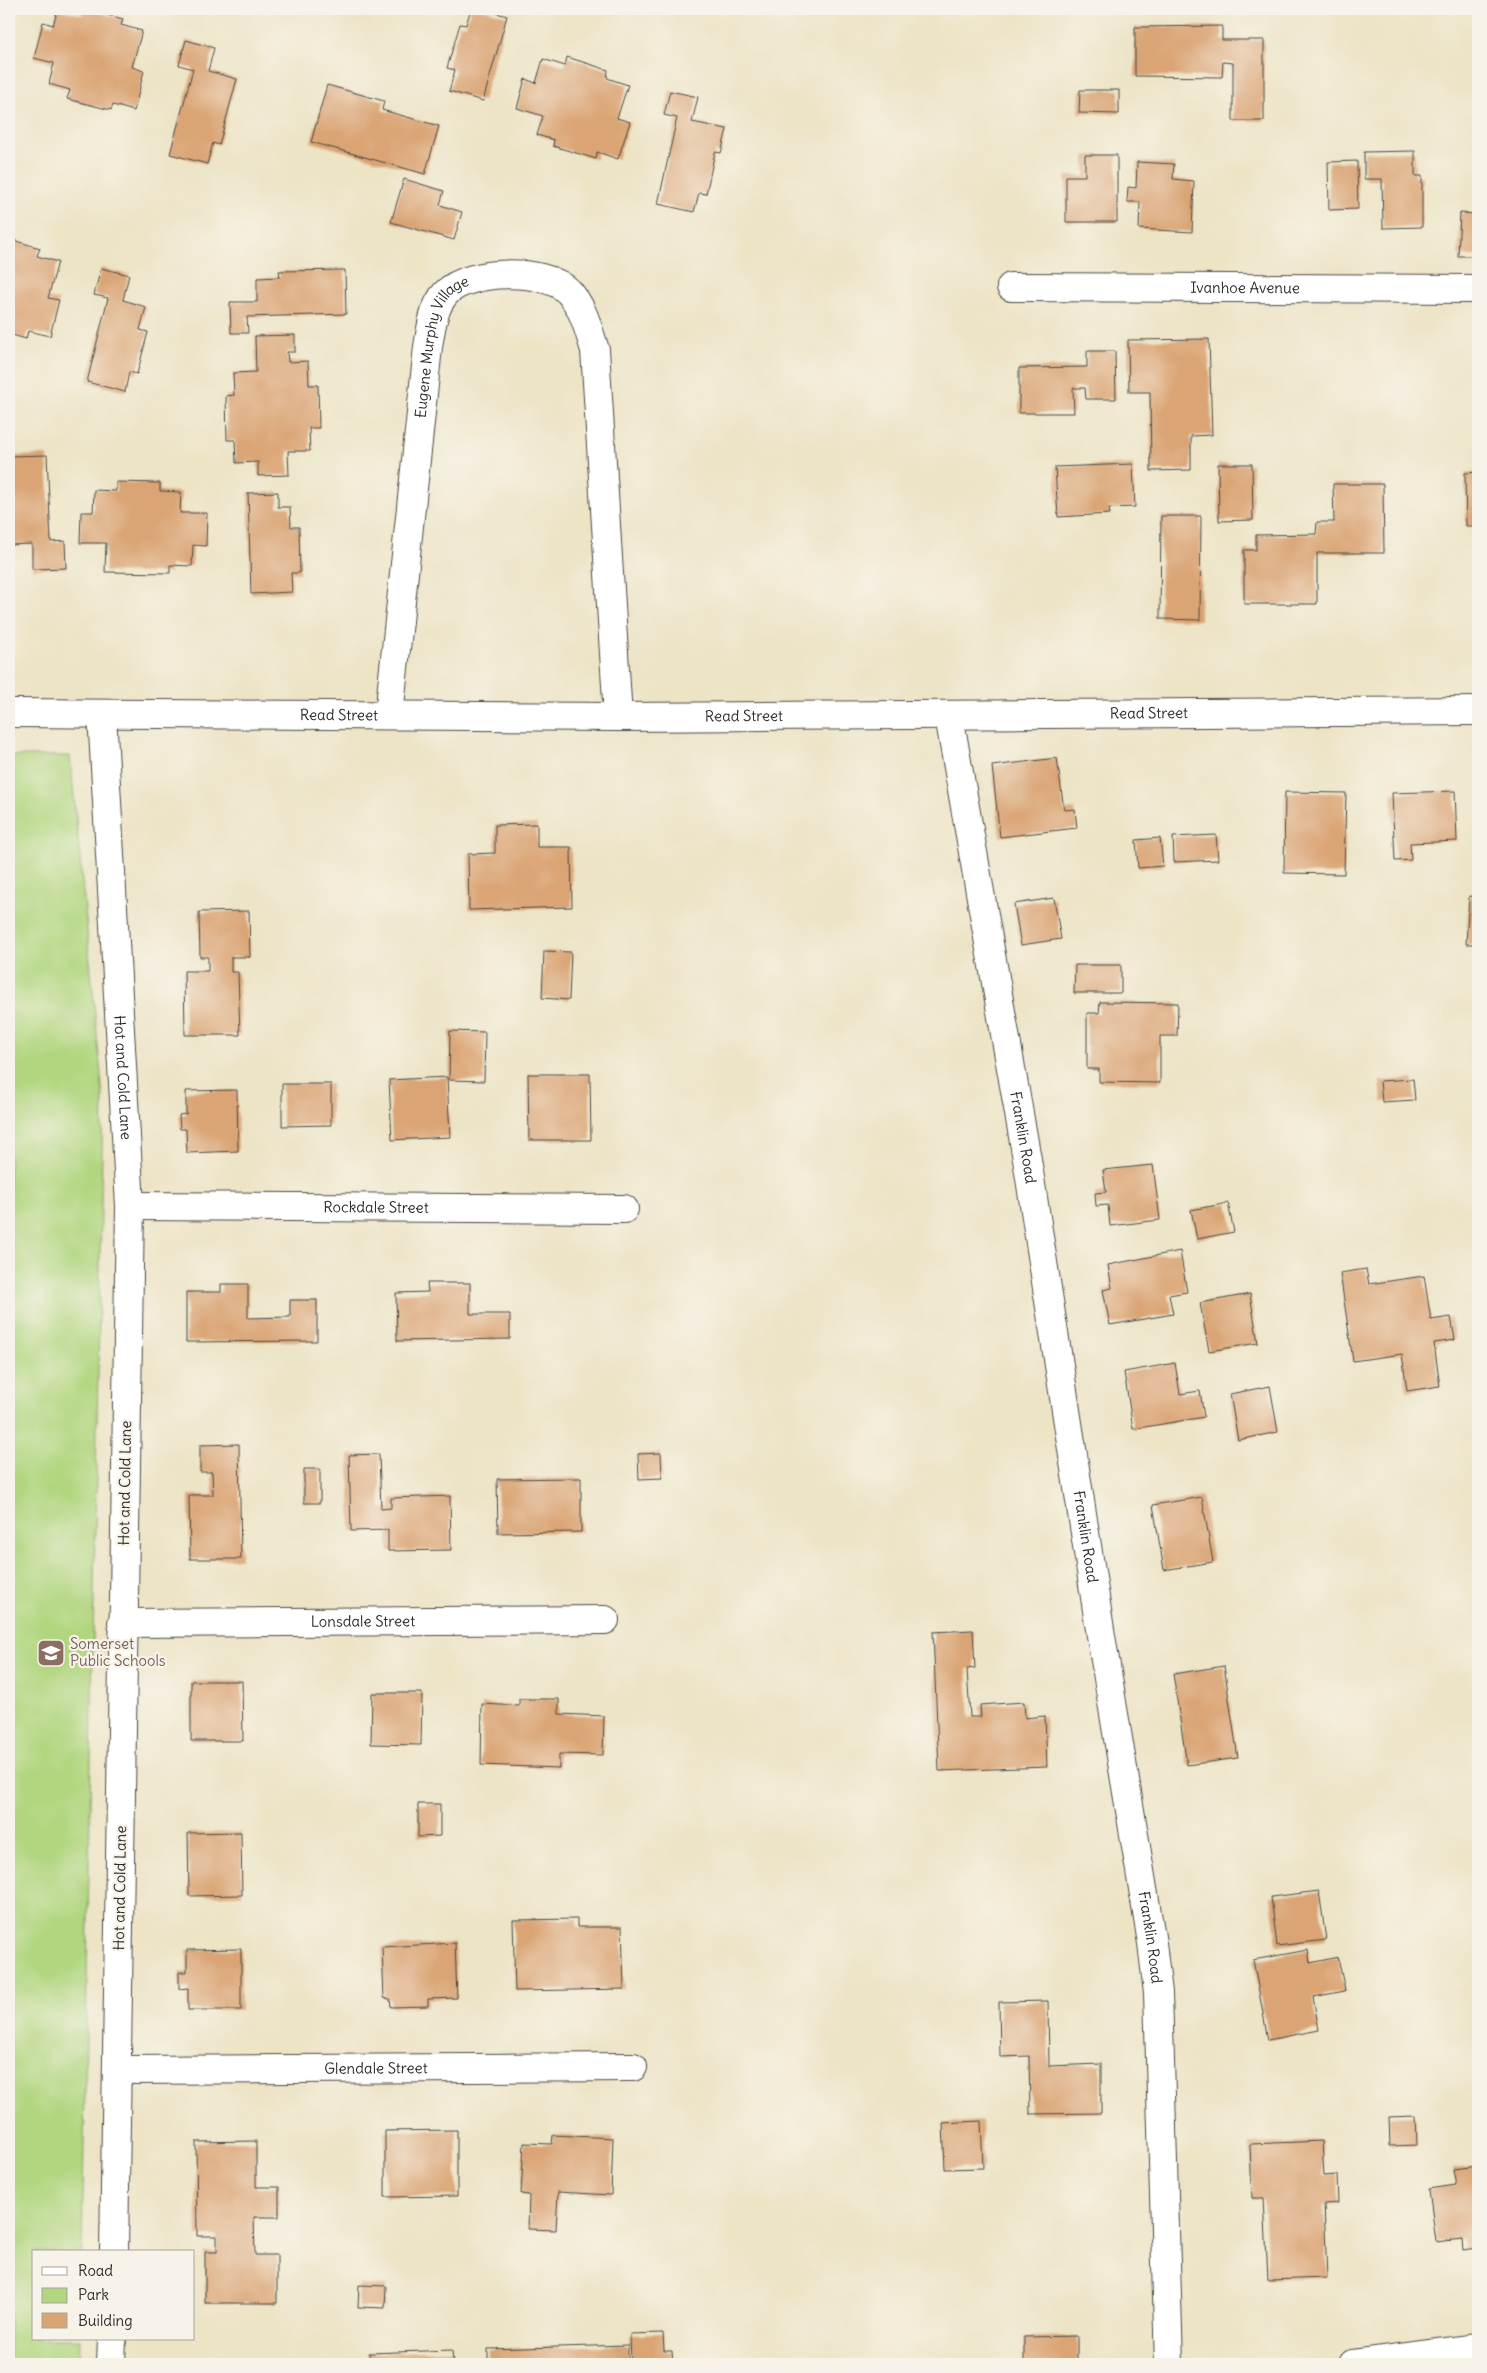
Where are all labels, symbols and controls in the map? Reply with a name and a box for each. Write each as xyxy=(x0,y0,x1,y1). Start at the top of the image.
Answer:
street label: Eugene Murphy Village xyxy=(411,271,471,419)
street label: Ivanhoe Avenue xyxy=(1190,278,1300,297)
street label: Read Street xyxy=(1110,703,1188,723)
street label: Read Street xyxy=(300,705,378,724)
street label: Read Street xyxy=(705,706,783,725)
street label: Hot and Cold Lane xyxy=(110,1015,136,1140)
street label: Franklin Road xyxy=(1006,1090,1041,1185)
street label: Rockdale Street xyxy=(323,1197,429,1217)
street label: Hot and Cold Lane xyxy=(114,1421,135,1545)
street label: Franklin Road xyxy=(1070,1489,1103,1584)
street label: Lonsdale Street xyxy=(311,1611,415,1631)
place label: Somerset Public Schools xyxy=(70,1634,166,1670)
school or university icon: Somerset Public Schools xyxy=(36,1638,66,1668)
street label: Hot and Cold Lane xyxy=(109,1826,130,1950)
street label: Franklin Road xyxy=(1135,1890,1167,1985)
street label: Glendale Street xyxy=(324,2058,428,2078)
legend xyxy=(32,2250,195,2340)
text: Road xyxy=(78,2261,113,2280)
text: Park xyxy=(78,2285,109,2304)
text: Building xyxy=(78,2311,133,2330)

